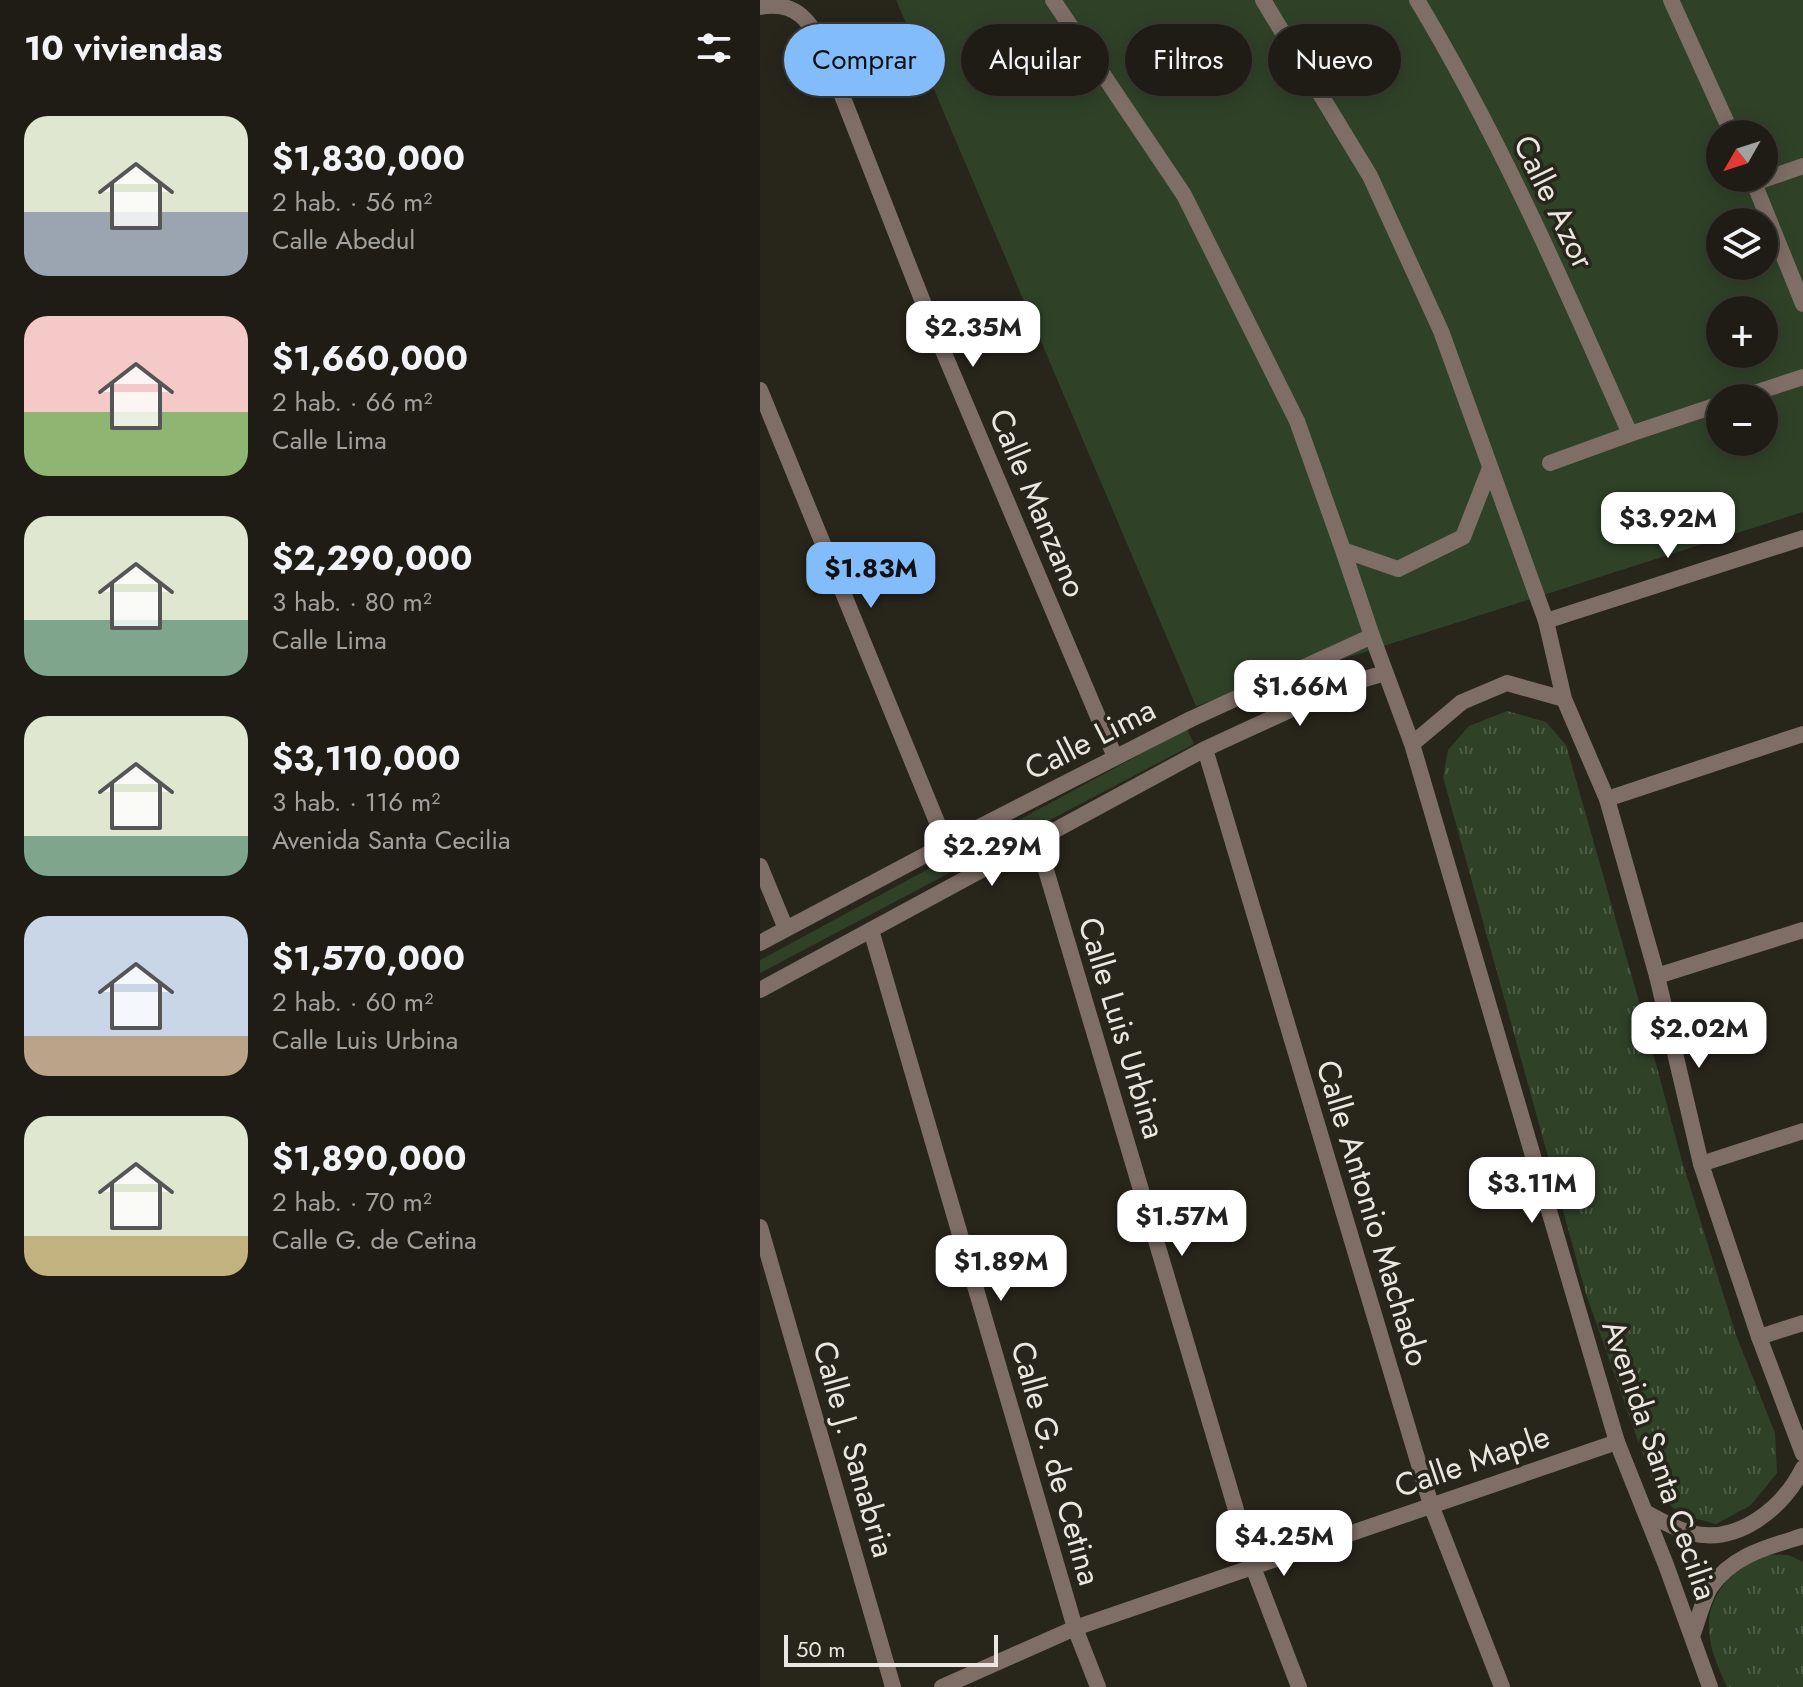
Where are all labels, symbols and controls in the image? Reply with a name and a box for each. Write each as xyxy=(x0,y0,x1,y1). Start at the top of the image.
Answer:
text: 10 viviendas xyxy=(24,24,222,73)
chip: Comprar xyxy=(784,24,945,96)
chip: Alquilar xyxy=(961,24,1109,96)
chip: Filtros xyxy=(1125,24,1252,96)
chip: Nuevo xyxy=(1268,24,1401,96)
icon: filters xyxy=(692,26,736,70)
north arrow xyxy=(1706,120,1778,192)
map controls xyxy=(1706,120,1778,456)
street label: Calle Azor xyxy=(1502,127,1606,277)
text: $1,830,000 xyxy=(272,134,465,183)
icon: home xyxy=(88,148,184,244)
text: 2 hab. · 56 m² xyxy=(272,183,432,221)
button: layers xyxy=(1706,208,1778,280)
text: Calle Abedul xyxy=(272,221,415,259)
button: + xyxy=(1706,296,1778,368)
pin: $2.35M xyxy=(908,301,1038,369)
text: $2.35M xyxy=(924,308,1022,346)
text: $1,660,000 xyxy=(272,334,468,383)
icon: home xyxy=(88,348,184,444)
text: 2 hab. · 66 m² xyxy=(272,383,433,421)
button: − xyxy=(1706,384,1778,456)
street label: Calle Manzano xyxy=(978,402,1098,604)
text: Calle Lima xyxy=(272,421,387,459)
pin: $3.92M xyxy=(1603,492,1733,560)
text: $3.92M xyxy=(1619,499,1717,537)
text: $2,290,000 xyxy=(272,534,473,583)
pin: $1.83M xyxy=(806,542,936,610)
icon: home xyxy=(88,548,184,644)
text: $1.83M xyxy=(824,549,918,587)
text: 3 hab. · 80 m² xyxy=(272,583,432,621)
text: Calle Lima xyxy=(272,621,387,659)
pin: $1.66M xyxy=(1235,660,1365,728)
text: $1.66M xyxy=(1252,667,1348,705)
street label: Calle Lima xyxy=(1017,686,1163,792)
text: $3,110,000 xyxy=(272,734,460,783)
icon: home xyxy=(88,748,184,844)
text: 3 hab. · 116 m² xyxy=(272,783,440,821)
pin: $2.29M xyxy=(927,820,1057,888)
text: Avenida Santa Cecilia xyxy=(272,821,510,859)
text: $2.29M xyxy=(942,827,1042,865)
street label: Calle Luis Urbina xyxy=(1066,912,1178,1144)
text: $1,570,000 xyxy=(272,934,465,983)
icon: home xyxy=(88,948,184,1044)
text: 2 hab. · 60 m² xyxy=(272,983,433,1021)
pin: $2.02M xyxy=(1634,1002,1764,1070)
text: $2.02M xyxy=(1649,1009,1749,1047)
text: Calle Luis Urbina xyxy=(272,1021,458,1059)
street label: Calle Antonio Machado xyxy=(1305,1054,1441,1372)
text: $1,890,000 xyxy=(272,1134,467,1183)
icon: home xyxy=(88,1148,184,1244)
pin: $3.11M xyxy=(1467,1157,1597,1225)
text: $3.11M xyxy=(1487,1164,1577,1202)
text: 2 hab. · 70 m² xyxy=(272,1183,432,1221)
pin: $1.57M xyxy=(1117,1190,1247,1258)
text: $1.57M xyxy=(1135,1197,1229,1235)
text: Calle G. de Cetina xyxy=(272,1221,477,1259)
pin: $1.89M xyxy=(936,1235,1066,1303)
text: $1.89M xyxy=(954,1242,1048,1280)
street label: Avenida Santa Cecilia xyxy=(1590,1314,1730,1606)
street label: Calle J. Sanabria xyxy=(801,1335,907,1563)
street label: Calle G. de Cetina xyxy=(999,1336,1113,1590)
street label: Calle Maple xyxy=(1388,1413,1556,1509)
pin: $4.25M xyxy=(1219,1510,1349,1578)
text: $4.25M xyxy=(1234,1517,1334,1555)
scale bar xyxy=(784,1631,998,1667)
text: 50 m xyxy=(796,1633,845,1665)

